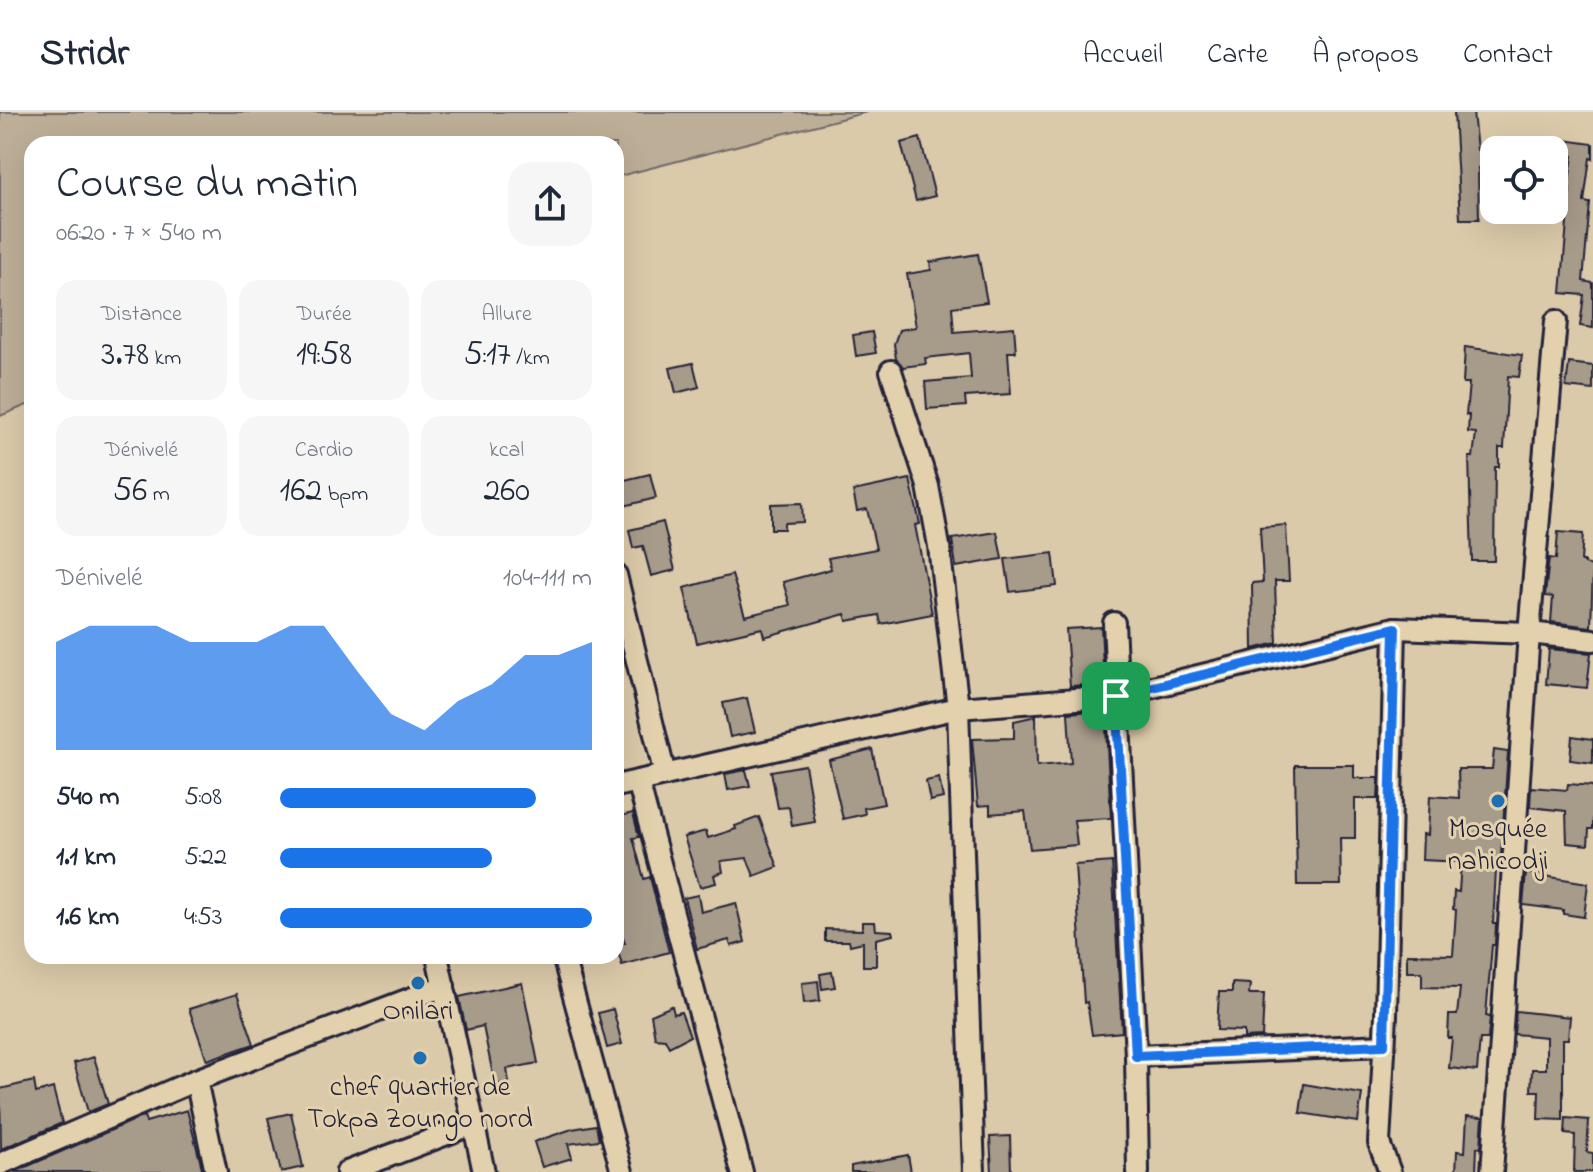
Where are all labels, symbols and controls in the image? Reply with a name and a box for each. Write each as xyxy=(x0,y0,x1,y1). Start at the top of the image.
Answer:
text: Stridr xyxy=(40,27,129,83)
text: Accueil xyxy=(1083,35,1163,76)
text: Carte xyxy=(1207,35,1268,76)
text: À propos xyxy=(1312,35,1419,76)
text: Contact xyxy=(1463,35,1553,76)
map controls xyxy=(1480,136,1568,224)
button: locate xyxy=(1480,136,1568,224)
text: Course du matin xyxy=(56,153,358,217)
button: share xyxy=(508,162,592,246)
text: 06:20 · 7 × 540 m xyxy=(56,215,222,253)
text: Distance xyxy=(101,299,182,331)
text: Durée xyxy=(296,299,352,331)
text: Allure xyxy=(482,299,532,331)
text: 3.78 xyxy=(101,331,149,381)
text: 19:58 xyxy=(296,331,352,381)
text: 5:17 xyxy=(464,331,511,381)
text: km xyxy=(149,343,181,375)
text: /km xyxy=(511,343,550,375)
text: Dénivelé xyxy=(105,435,178,467)
text: Cardio xyxy=(295,435,353,467)
text: kcal xyxy=(489,435,524,467)
text: 56 xyxy=(113,467,147,517)
text: 162 xyxy=(280,467,322,517)
text: 260 xyxy=(483,467,530,517)
text: m xyxy=(147,479,170,511)
text: bpm xyxy=(322,479,368,511)
text: Dénivelé xyxy=(56,560,143,598)
text: 104–111 m xyxy=(503,560,592,598)
pin xyxy=(1082,662,1150,730)
icon: arrive xyxy=(1094,674,1138,718)
text: 540 m xyxy=(56,779,120,817)
text: 5:08 xyxy=(184,779,222,817)
marker: Mosquée nahicodji xyxy=(1489,792,1507,810)
place label: Mosquée nahicodji xyxy=(1448,810,1548,883)
text: 1.1 km xyxy=(56,839,116,877)
text: 5:22 xyxy=(184,839,227,877)
text: 1.6 km xyxy=(56,899,119,937)
text: 4:53 xyxy=(184,899,223,937)
marker: Onilari xyxy=(409,974,427,992)
place label: Onilari xyxy=(383,992,453,1033)
marker: chef quartier de Tokpa Zoungo nord xyxy=(411,1049,429,1067)
place label: chef quartier de Tokpa Zoungo nord xyxy=(307,1068,533,1141)

